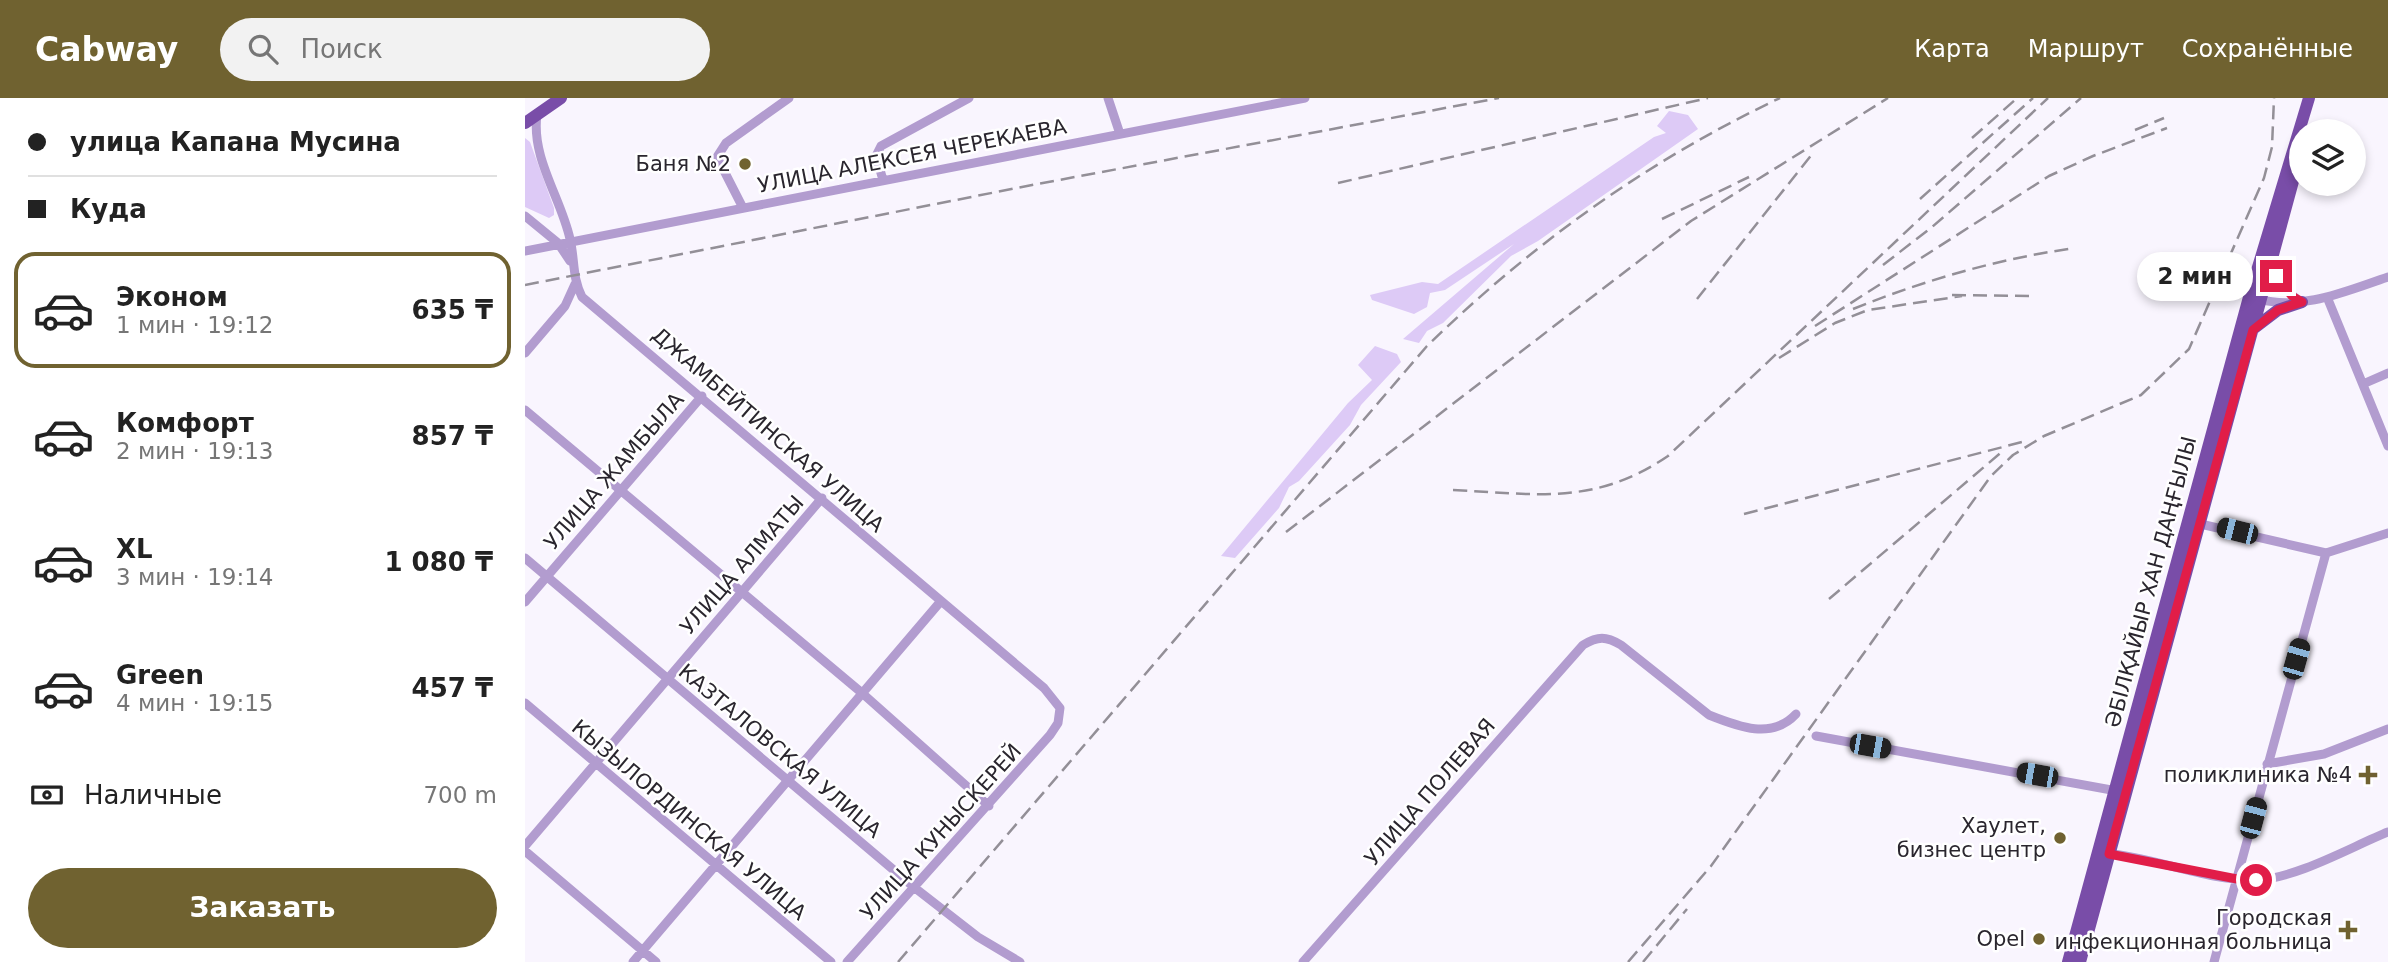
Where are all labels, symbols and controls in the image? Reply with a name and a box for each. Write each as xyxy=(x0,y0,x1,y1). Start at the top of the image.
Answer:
search box xyxy=(220,18,710,81)
text: Cabway xyxy=(35,30,178,69)
icon: search xyxy=(244,30,282,68)
text: Поиск xyxy=(300,34,383,64)
text: Карта xyxy=(1914,35,1990,63)
text: Маршрут xyxy=(2028,35,2144,63)
text: Сохранённые xyxy=(2182,35,2353,63)
street label: УЛИЦА АЛЕКСЕЯ ЧЕРЕКАЕВА xyxy=(756,114,1069,198)
map controls xyxy=(2289,119,2366,196)
button: layers xyxy=(2289,119,2366,196)
text: улица Капана Мусина xyxy=(70,127,401,157)
place label: Баня №2 xyxy=(635,152,731,176)
marker: Баня №2 xyxy=(737,156,753,172)
text: Куда xyxy=(70,194,147,224)
callout: 2 мин xyxy=(2136,252,2251,300)
route end xyxy=(2260,260,2292,292)
text: 2 мин xyxy=(2158,263,2232,289)
icon: car xyxy=(32,279,95,342)
text: Эконом xyxy=(116,282,228,312)
text: 635 ₸ xyxy=(412,295,493,325)
text: 1 мин · 19:12 xyxy=(116,312,274,338)
street label: ДЖАМБЕЙТИНСКАЯ УЛИЦА xyxy=(647,322,890,538)
street label: УЛИЦА ЖАМБЫЛА xyxy=(539,387,689,554)
icon: car xyxy=(32,405,95,468)
text: Комфорт xyxy=(116,408,254,438)
text: 857 ₸ xyxy=(412,421,493,451)
street label: ӘБІЛҚАЙЫР ХАН ДАҢҒЫЛЫ xyxy=(2100,433,2201,730)
text: 2 мин · 19:13 xyxy=(116,438,274,464)
street label: УЛИЦА АЛМАТЫ xyxy=(675,491,809,639)
car xyxy=(2215,516,2260,546)
icon: car xyxy=(32,531,95,594)
text: XL xyxy=(116,534,153,564)
text: 1 080 ₸ xyxy=(384,547,493,577)
text: 3 мин · 19:14 xyxy=(116,564,274,590)
car xyxy=(2281,636,2312,682)
icon: car xyxy=(32,657,95,720)
street label: КАЗТАЛОВСКАЯ УЛИЦА xyxy=(674,659,887,843)
text: Green xyxy=(116,660,204,690)
text: 457 ₸ xyxy=(412,673,493,703)
text: 4 мин · 19:15 xyxy=(116,690,274,716)
street label: УЛИЦА ПОЛЕВАЯ xyxy=(1360,714,1500,870)
street label: КЫЗЫЛОРДИНСКАЯ УЛИЦА xyxy=(567,715,812,926)
car xyxy=(1848,732,1893,760)
street label: УЛИЦА КУНЫСКЕРЕЙ xyxy=(855,739,1026,925)
car xyxy=(2015,761,2060,789)
place label: поликлиника №4 xyxy=(2164,763,2352,787)
marker: поликлиника №4 xyxy=(2358,765,2378,785)
icon: cash xyxy=(28,776,66,814)
text: Наличные xyxy=(84,780,222,810)
text: 700 m xyxy=(423,782,497,808)
car xyxy=(2238,795,2269,841)
place label: Хаулет, бизнес центр xyxy=(1897,814,2046,862)
marker: Хаулет, бизнес центр xyxy=(2052,830,2068,846)
route start xyxy=(2240,864,2272,896)
button: Заказать xyxy=(28,868,497,948)
place label: Городская инфекционная больница xyxy=(2054,906,2332,954)
marker: Городская инфекционная больница xyxy=(2338,920,2358,940)
place label: Opel xyxy=(1976,927,2025,951)
marker: Opel xyxy=(2031,931,2047,947)

